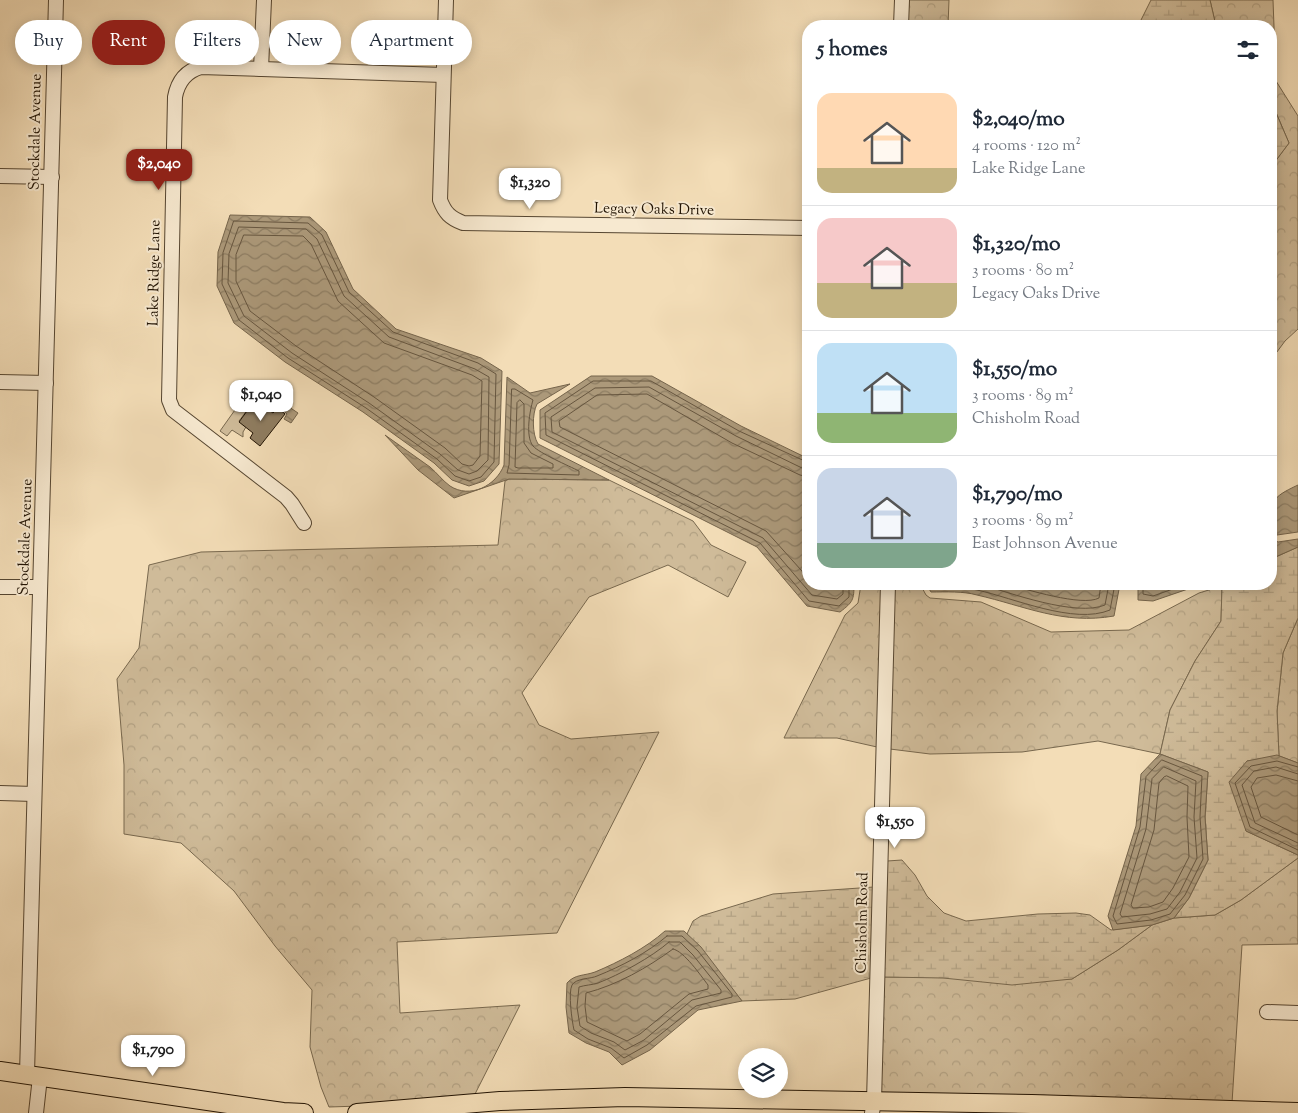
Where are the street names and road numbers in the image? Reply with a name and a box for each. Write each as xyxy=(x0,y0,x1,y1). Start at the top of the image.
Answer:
street label: Stockdale Avenue xyxy=(24,74,48,190)
street label: Legacy Oaks Drive xyxy=(594,198,714,222)
street label: Lake Ridge Lane xyxy=(144,220,166,326)
street label: Stockdale Avenue xyxy=(13,478,39,596)
street label: Chisholm Road xyxy=(852,872,874,974)

